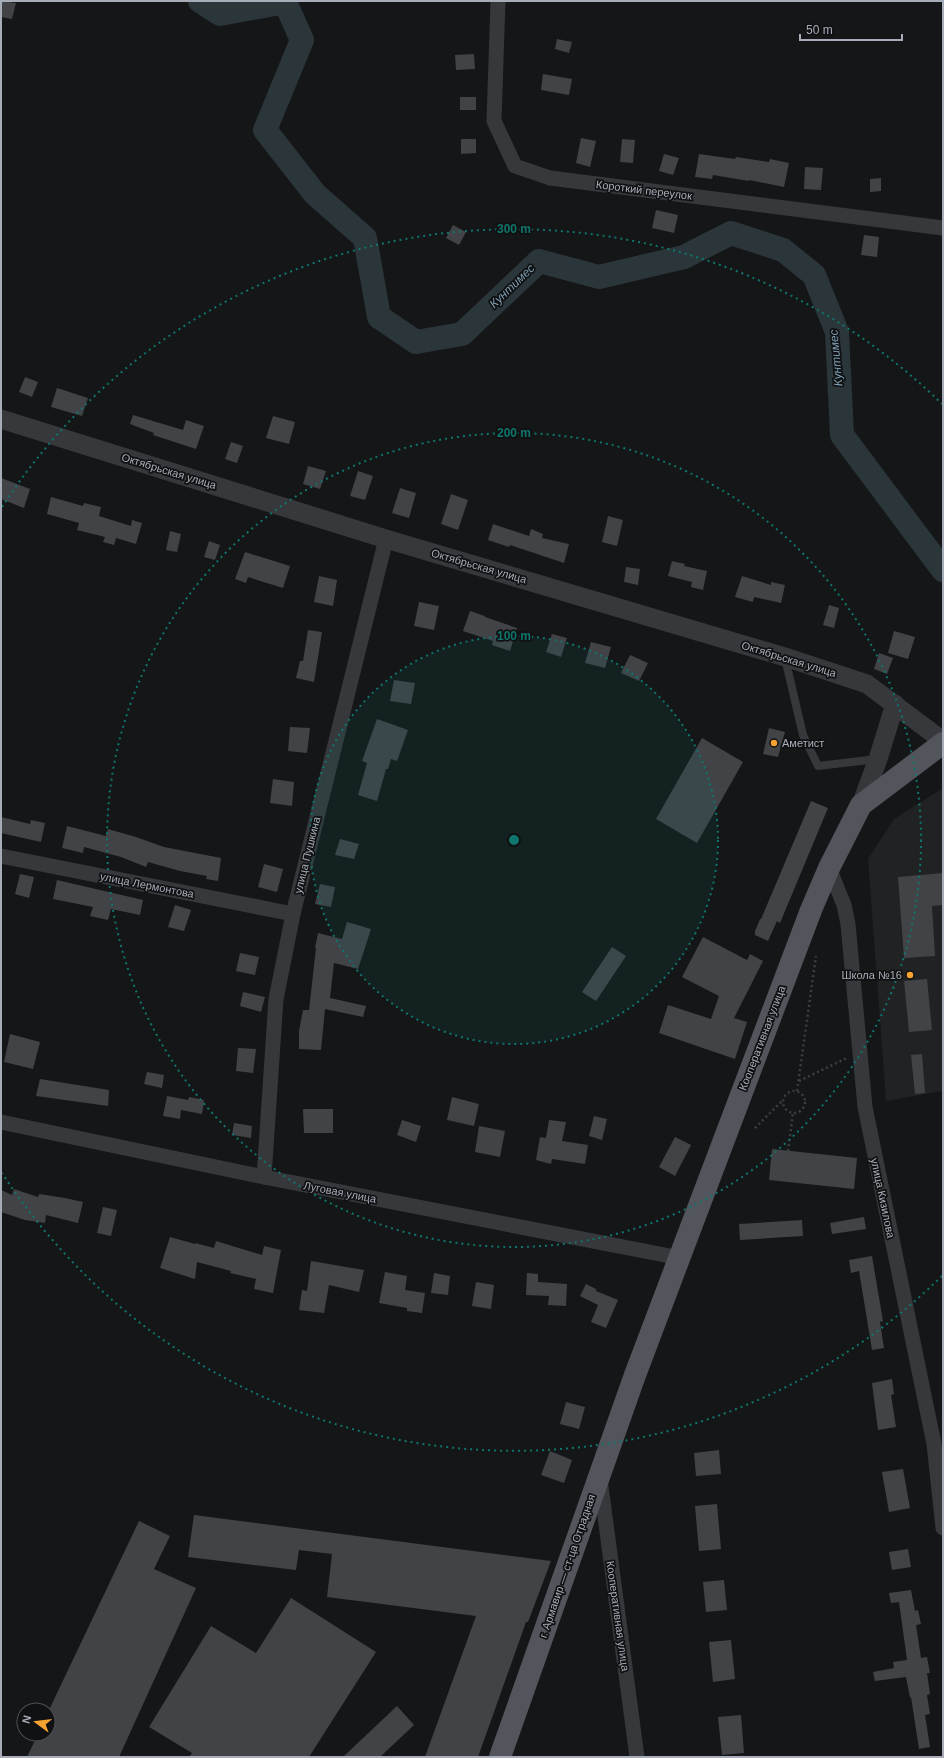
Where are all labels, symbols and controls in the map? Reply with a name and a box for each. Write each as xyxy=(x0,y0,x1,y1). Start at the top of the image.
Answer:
scale bar xyxy=(800,16,902,42)
text: 50 m xyxy=(806,23,833,37)
street label: Короткий переулок xyxy=(595,178,693,202)
text: 300 m xyxy=(497,222,531,236)
water label: Кунтимес xyxy=(487,261,537,311)
water label: Кунтимес xyxy=(827,329,845,387)
text: 200 m xyxy=(497,426,531,440)
street label: Октябрьская улица xyxy=(120,451,219,491)
street label: Октябрьская улица xyxy=(430,547,529,586)
text: 100 m xyxy=(497,629,531,643)
street label: Октябрьская улица xyxy=(740,639,839,679)
place label: Аметист xyxy=(782,737,824,749)
marker: Аметист xyxy=(769,738,779,748)
street label: улица Пушкина xyxy=(292,815,323,895)
centre of rings xyxy=(507,833,521,847)
street label: улица Лермонтова xyxy=(99,870,196,900)
place label: Школа №16 xyxy=(841,969,902,981)
marker: Школа №16 xyxy=(905,970,915,980)
street label: Кооперативная улица xyxy=(736,983,788,1092)
street label: улица Кизилова xyxy=(869,1157,898,1240)
street label: Луговая улица xyxy=(303,1179,378,1205)
street label: г. Армавир — ст-ца Отрадная xyxy=(537,1493,597,1639)
street label: Кооперативная улица xyxy=(604,1560,632,1673)
north arrow xyxy=(16,1702,56,1742)
text: N xyxy=(20,1714,33,1725)

